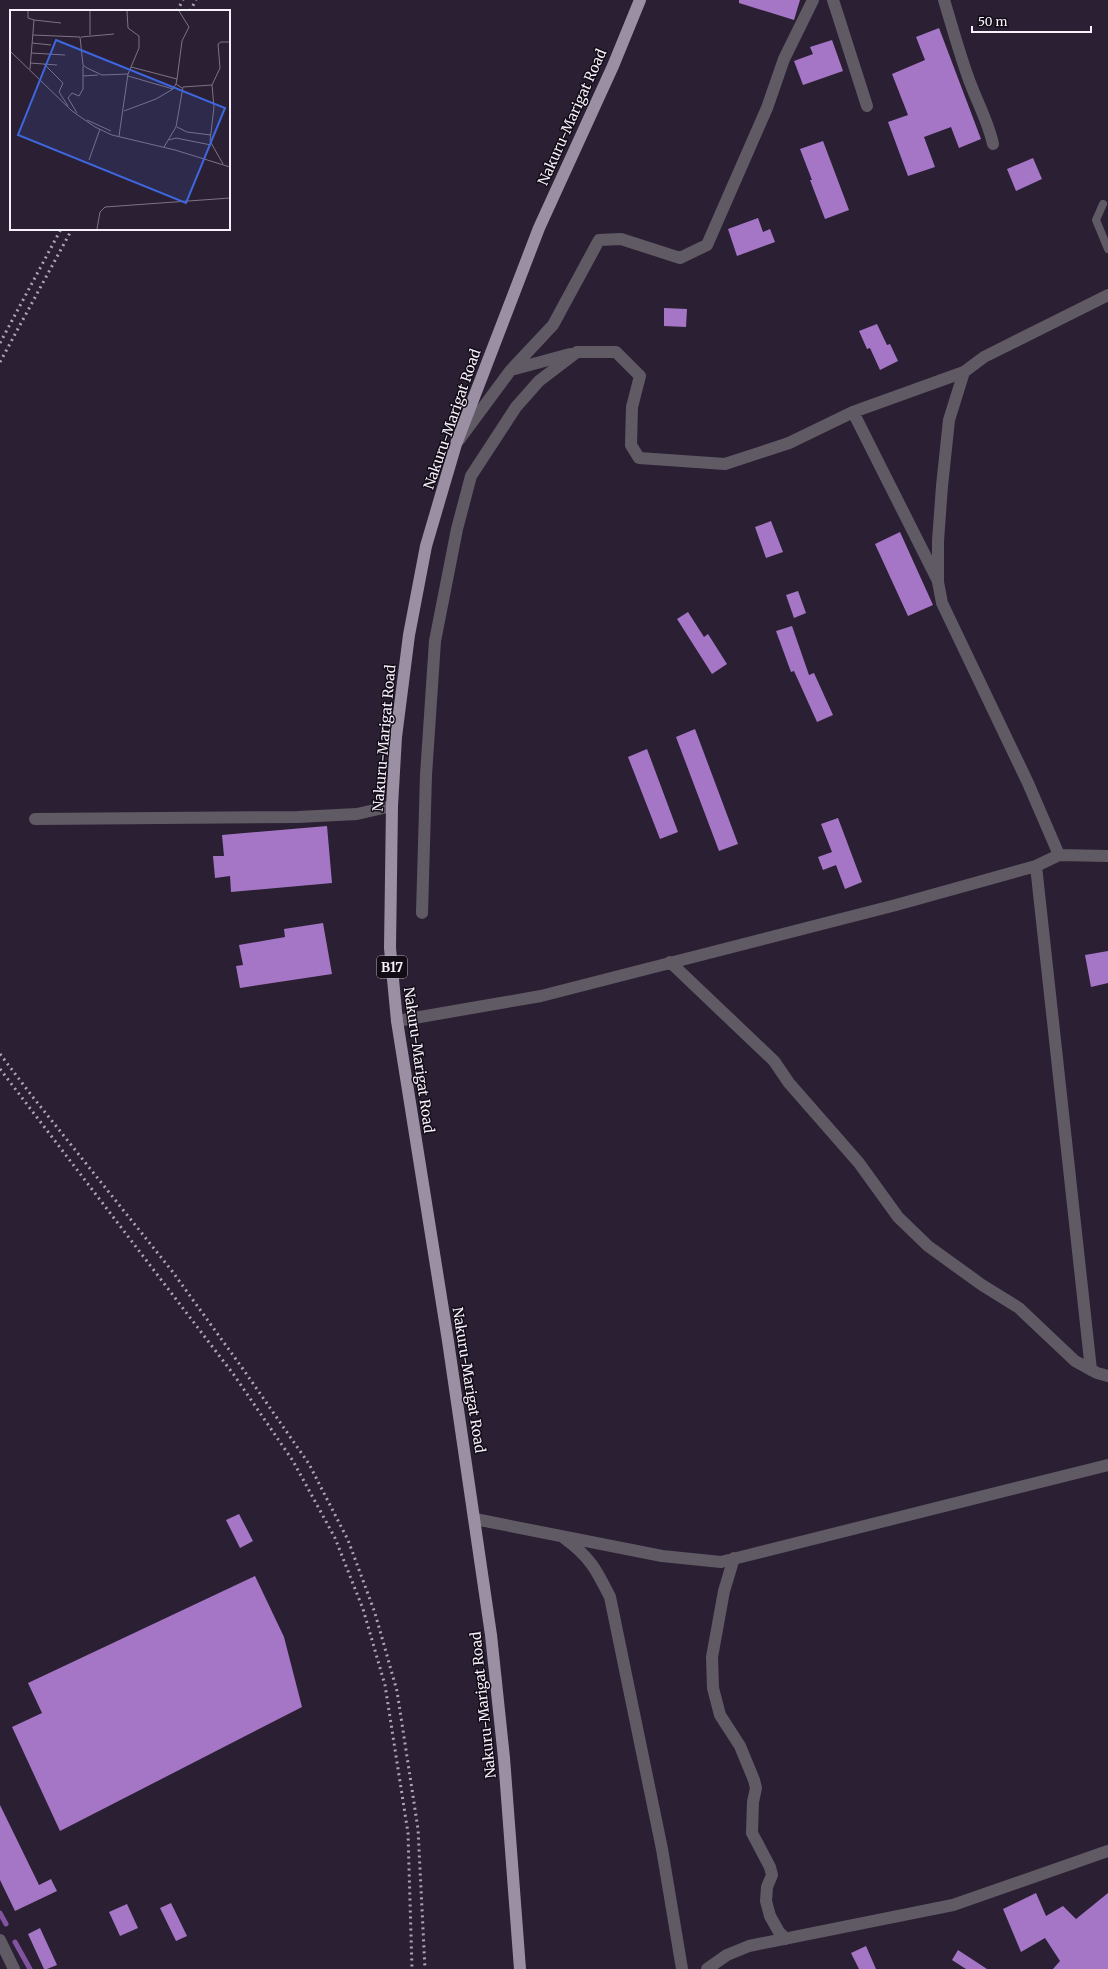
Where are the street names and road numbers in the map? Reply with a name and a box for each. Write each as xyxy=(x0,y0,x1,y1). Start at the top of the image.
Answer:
street label: Nakuru-Marigat Road xyxy=(534,45,610,188)
street label: Nakuru-Marigat Road xyxy=(419,346,485,492)
street label: Nakuru-Marigat Road xyxy=(369,663,399,812)
road number: B17 xyxy=(377,956,407,978)
street label: Nakuru-Marigat Road xyxy=(400,986,438,1135)
street label: Nakuru-Marigat Road xyxy=(449,1306,490,1455)
street label: Nakuru-Marigat Road xyxy=(466,1630,500,1779)

